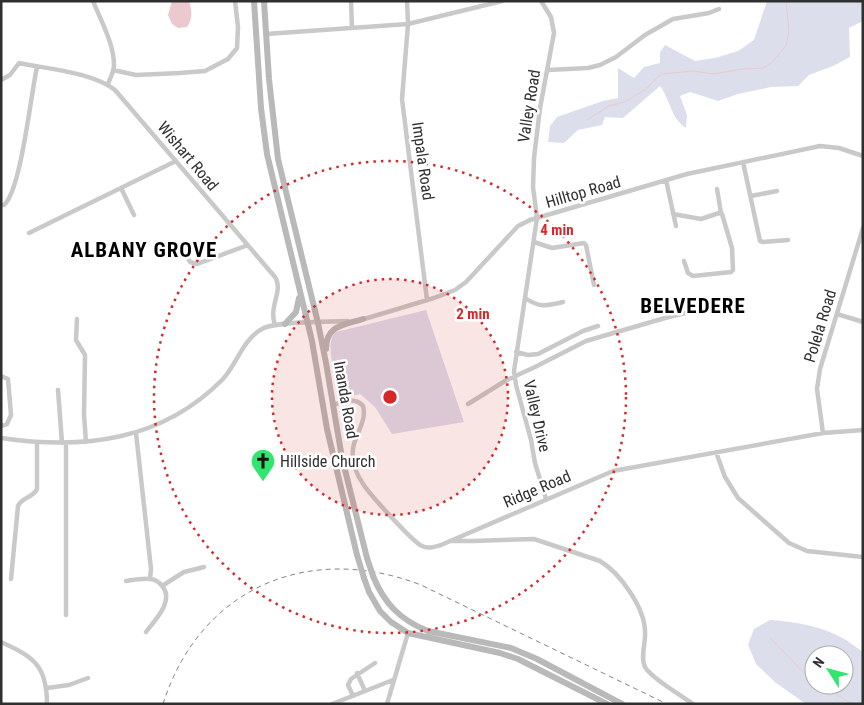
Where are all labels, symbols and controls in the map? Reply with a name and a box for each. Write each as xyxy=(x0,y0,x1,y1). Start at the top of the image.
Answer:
street label: Valley Road xyxy=(514,68,544,144)
street label: Wishart Road xyxy=(154,118,222,194)
street label: Impala Road xyxy=(408,121,438,201)
street label: Hilltop Road xyxy=(543,172,623,212)
text: 4 min xyxy=(540,221,574,239)
district label: ALBANY GROVE xyxy=(71,238,217,262)
street label: Polela Road xyxy=(800,287,840,365)
district label: BELVEDERE xyxy=(640,294,746,318)
text: 2 min xyxy=(456,305,490,323)
street label: Inanda Road xyxy=(330,360,362,440)
street label: Valley Drive xyxy=(520,378,554,454)
centre of rings xyxy=(381,388,399,406)
church icon: Hillside Church xyxy=(250,448,276,482)
place label: Hillside Church xyxy=(280,452,375,471)
street label: Ridge Road xyxy=(500,466,574,512)
north arrow xyxy=(804,645,854,695)
text: N xyxy=(809,654,827,671)

